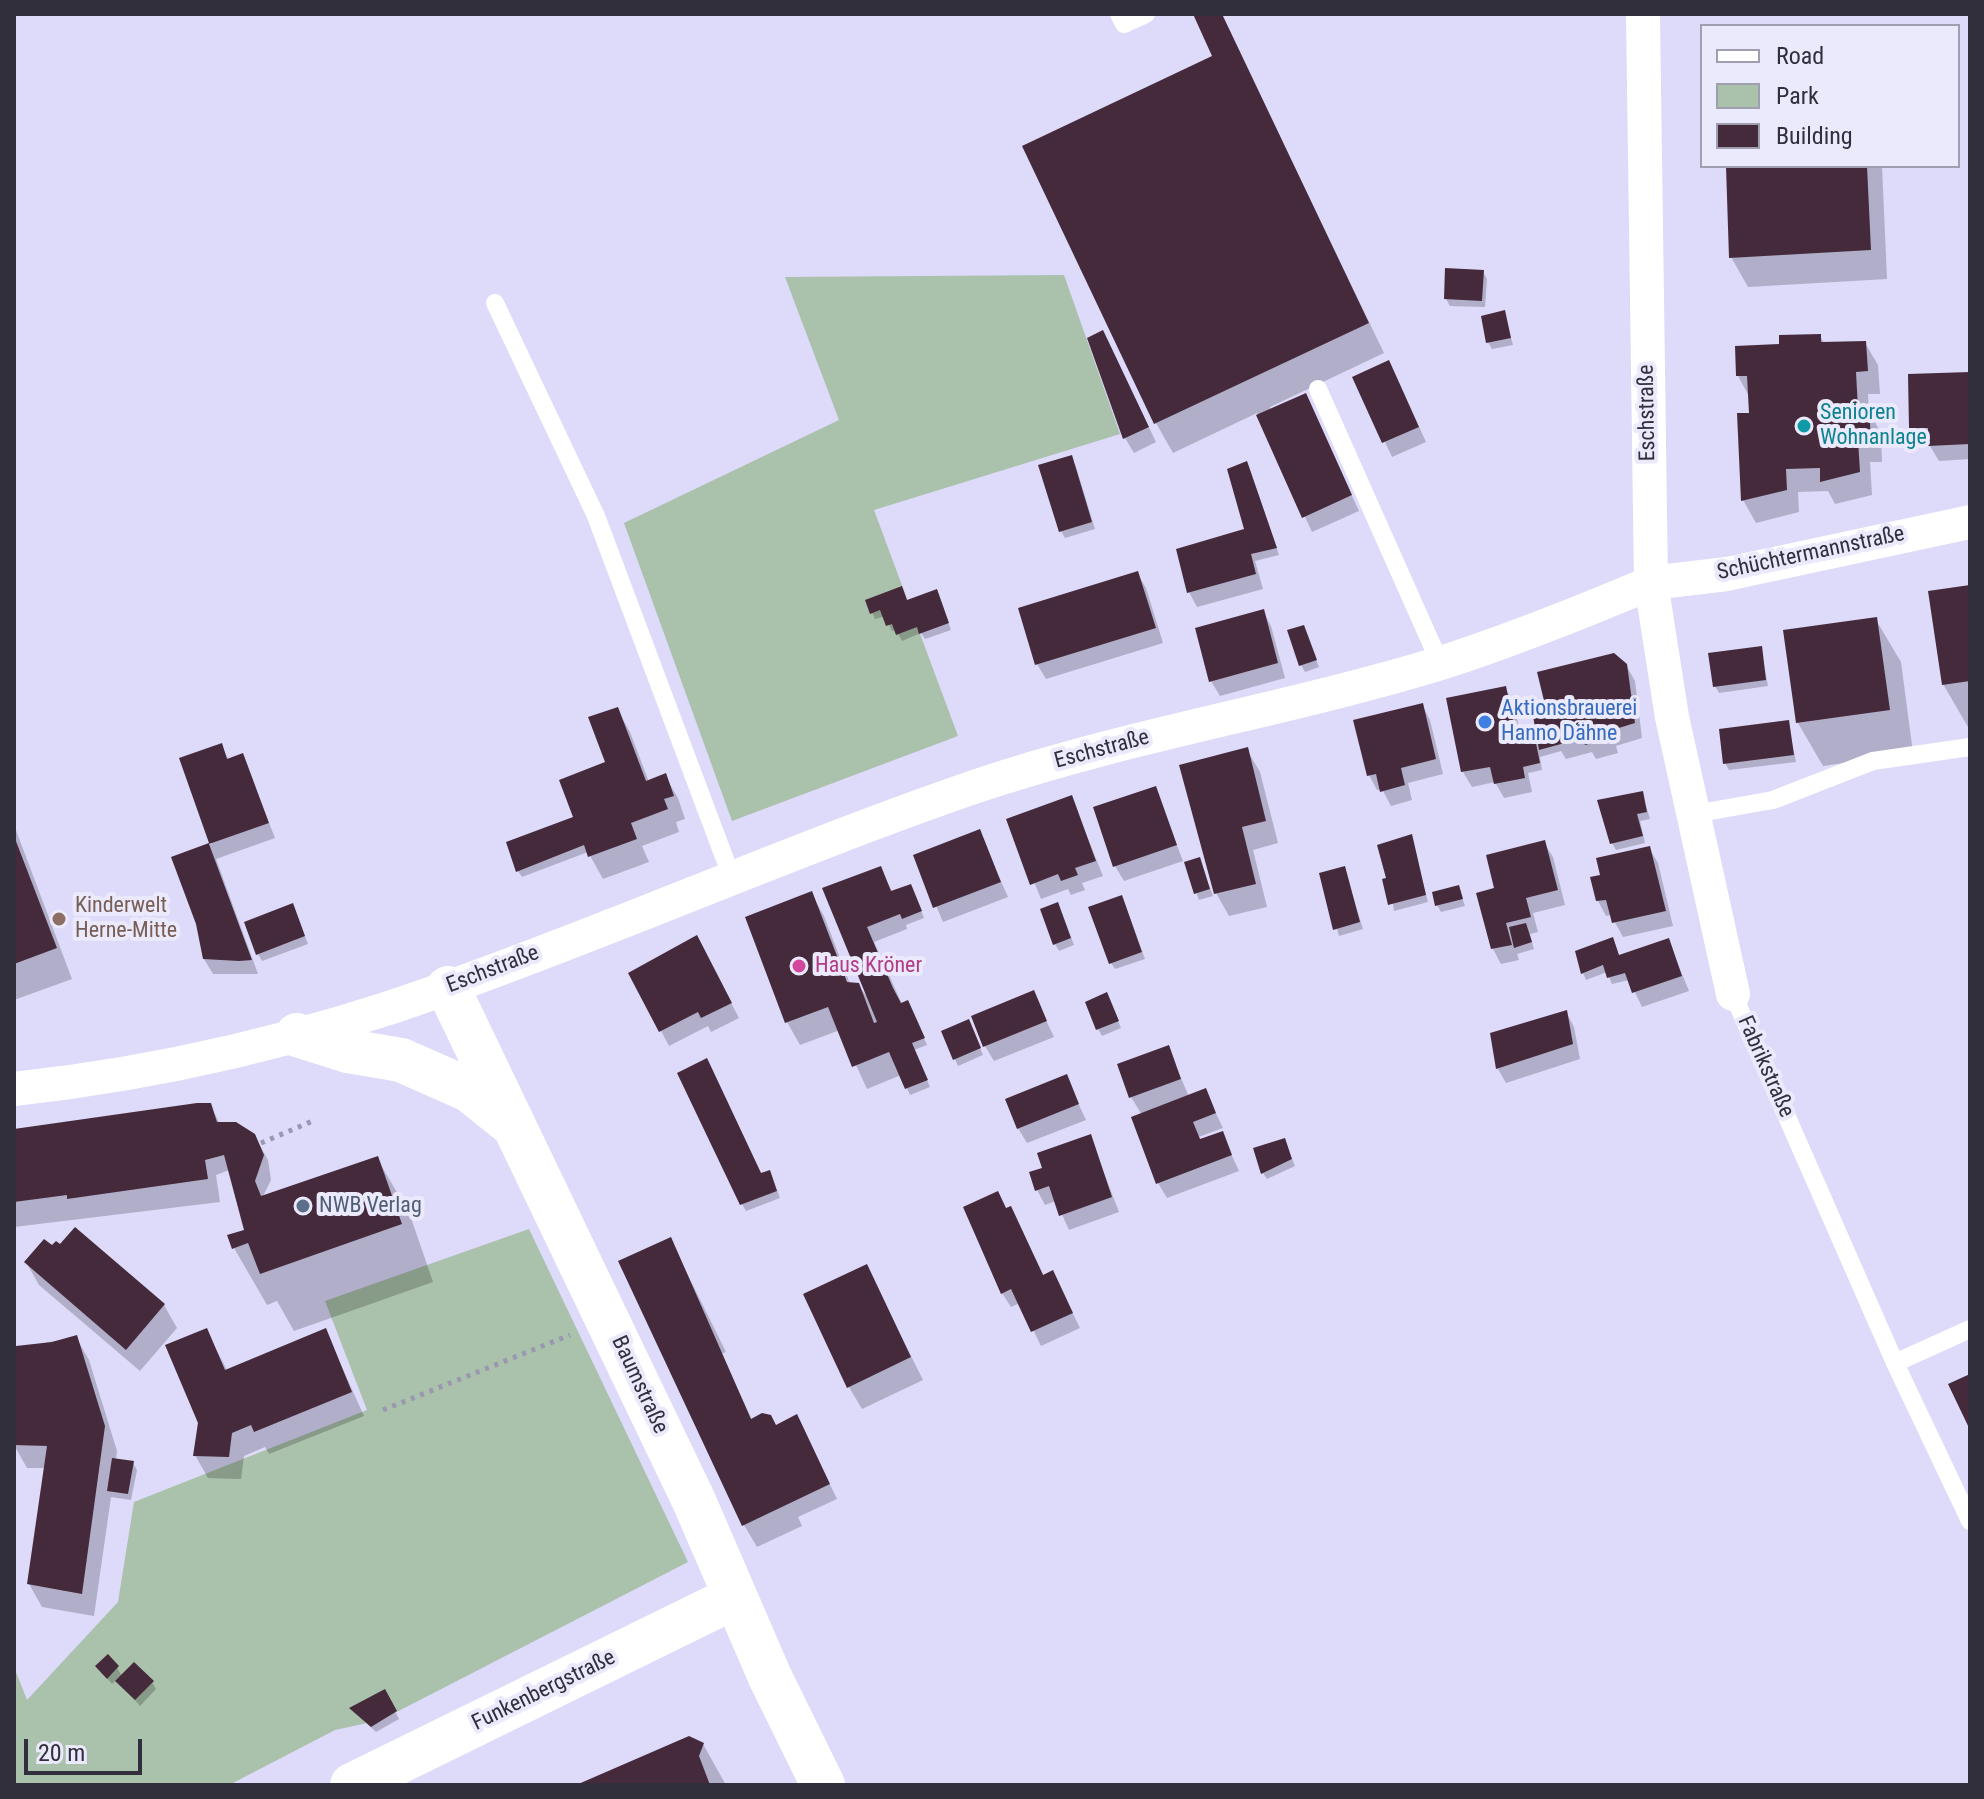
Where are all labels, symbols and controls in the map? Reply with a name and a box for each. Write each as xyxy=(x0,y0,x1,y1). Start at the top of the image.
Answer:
legend xyxy=(1700,24,1960,168)
text: Road xyxy=(1776,42,1824,70)
text: Park xyxy=(1776,82,1819,110)
text: Building xyxy=(1776,122,1853,150)
street label: Eschstraße xyxy=(1634,364,1662,462)
place label: Senioren Wohnanlage xyxy=(1820,400,1927,452)
marker: Senioren Wohnanlage xyxy=(1795,417,1813,435)
street label: Schüchtermannstraße xyxy=(1715,521,1907,587)
place label: Aktionsbrauerei Hanno Dähne xyxy=(1501,696,1637,748)
marker: Aktionsbrauerei Hanno Dähne xyxy=(1476,713,1494,731)
street label: Eschstraße xyxy=(1052,725,1152,775)
place label: Kinderwelt Herne-Mitte xyxy=(75,893,177,944)
marker: Kinderwelt Herne-Mitte xyxy=(50,910,68,928)
street label: Eschstraße xyxy=(443,940,543,1000)
place label: Haus Kröner xyxy=(815,953,922,979)
marker: Haus Kröner xyxy=(790,957,808,975)
street label: Fabrikstraße xyxy=(1731,1012,1799,1122)
place label: NWB Verlag xyxy=(319,1193,422,1219)
marker: NWB Verlag xyxy=(294,1197,312,1215)
street label: Baumstraße xyxy=(605,1332,673,1438)
street label: Funkenbergstraße xyxy=(468,1645,620,1737)
scale bar xyxy=(28,1723,146,1773)
text: 20 m xyxy=(38,1739,85,1767)

